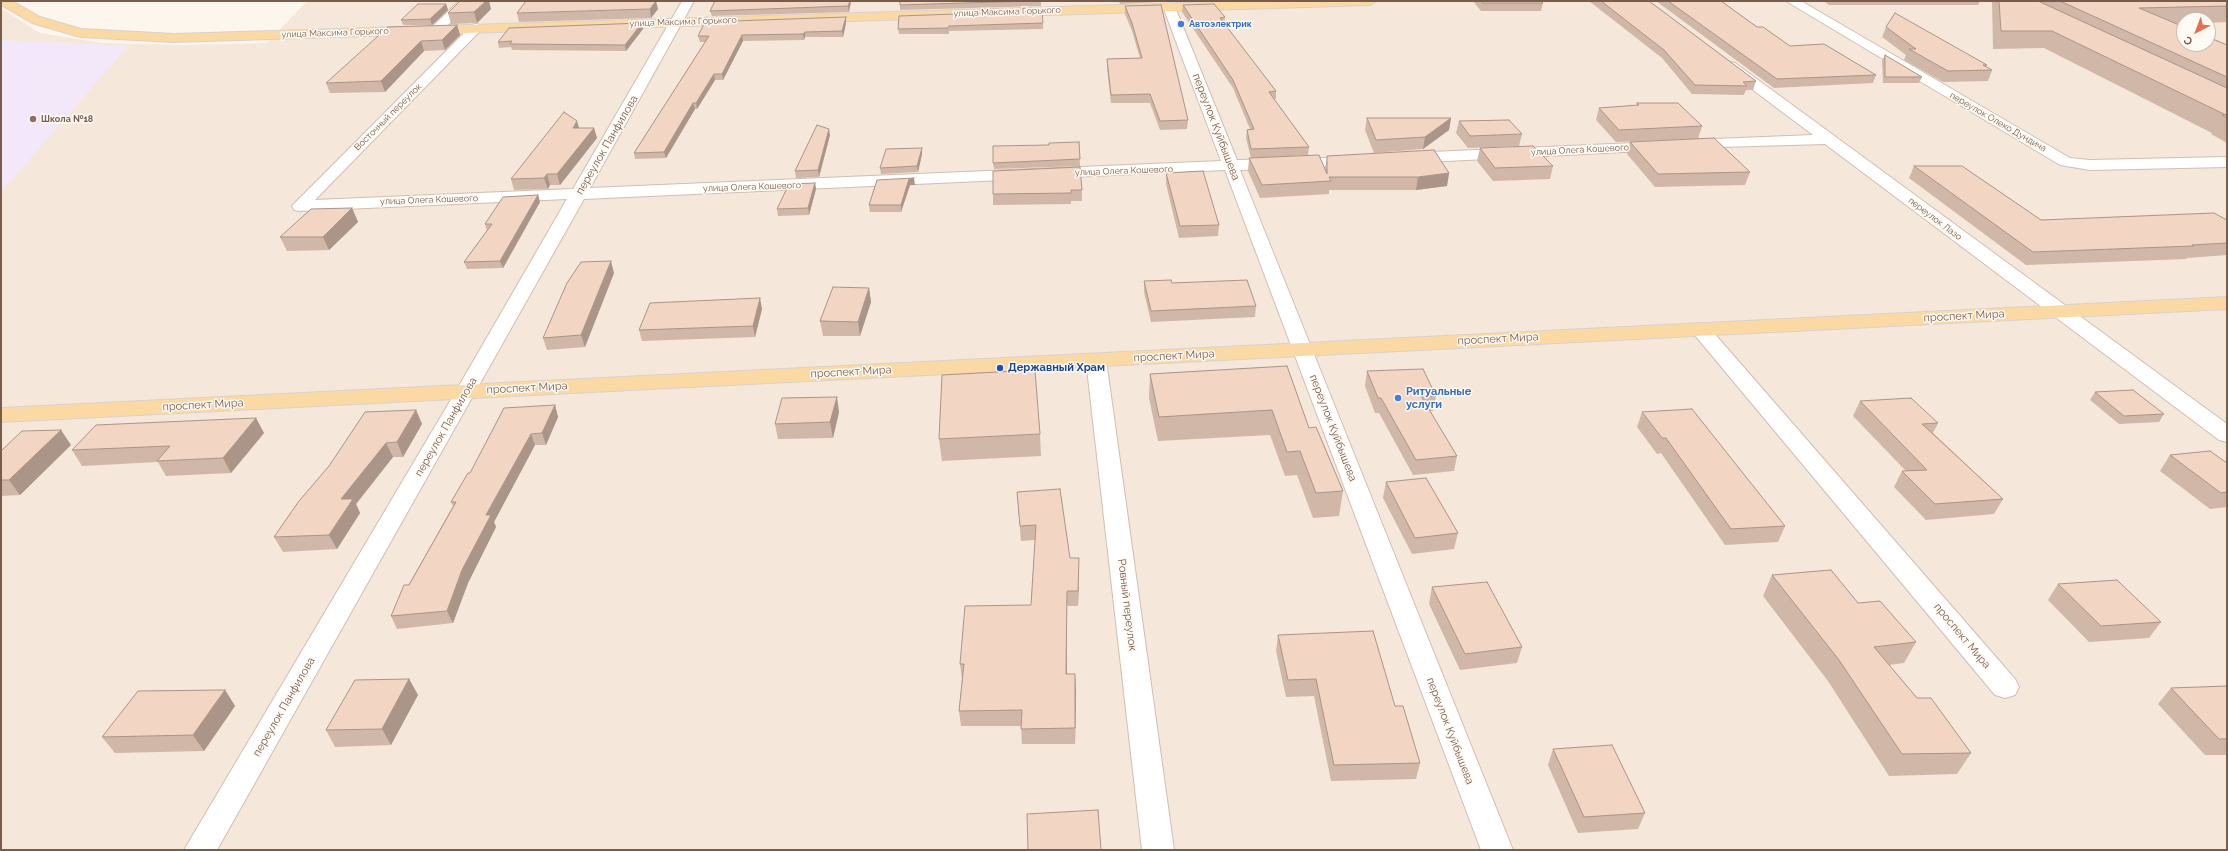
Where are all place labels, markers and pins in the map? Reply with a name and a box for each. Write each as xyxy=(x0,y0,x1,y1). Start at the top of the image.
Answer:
marker: Автоэлектрик xyxy=(1176,19,1186,29)
place label: Автоэлектрик xyxy=(1189,19,1252,29)
marker: Школа №18 xyxy=(28,114,38,124)
place label: Школа №18 xyxy=(41,114,93,124)
place label: Державный Храм xyxy=(1008,361,1105,375)
marker: Державный Храм xyxy=(995,363,1005,373)
place label: Ритуальные услуги xyxy=(1406,385,1471,411)
marker: Ритуальные услуги xyxy=(1393,393,1403,403)

